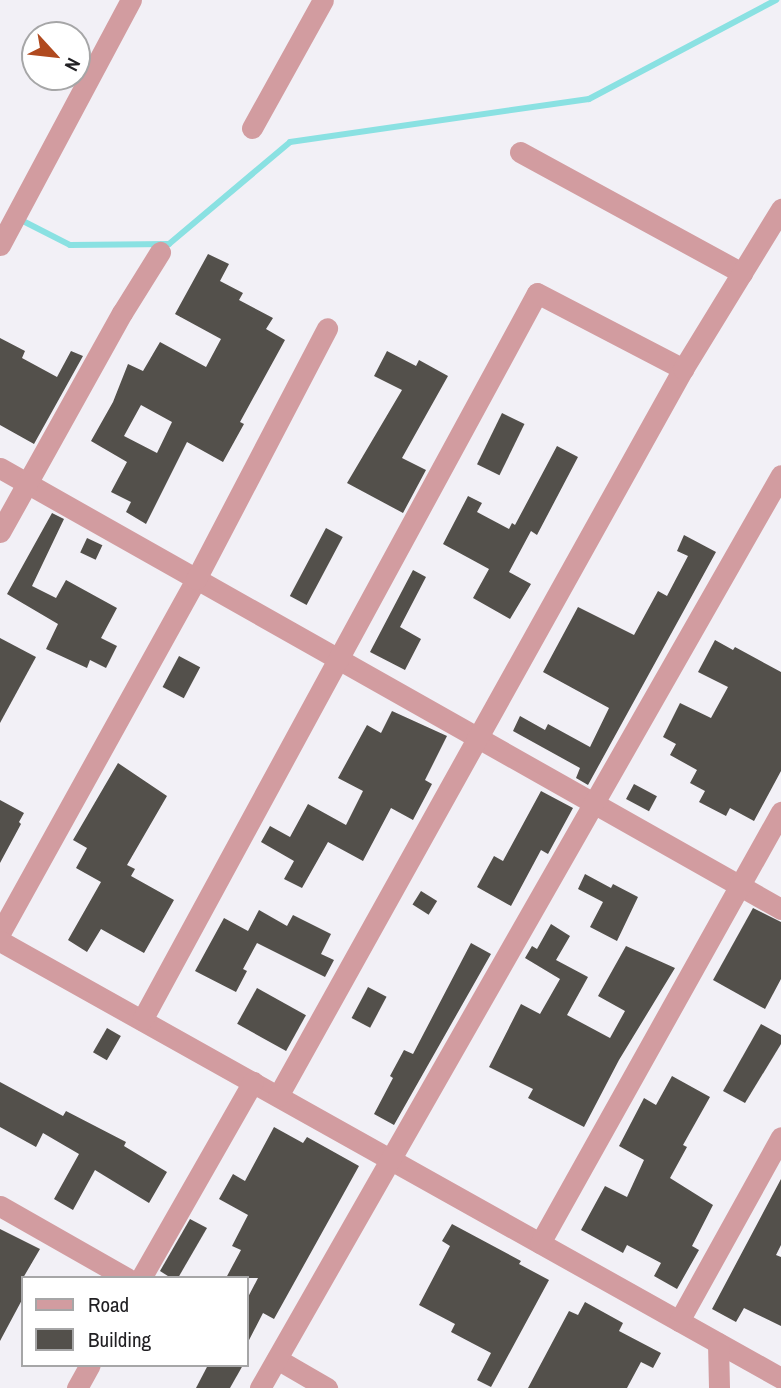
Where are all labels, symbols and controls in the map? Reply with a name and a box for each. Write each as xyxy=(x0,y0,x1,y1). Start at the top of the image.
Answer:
north arrow xyxy=(21,21,91,91)
text: N xyxy=(59,54,87,76)
legend xyxy=(21,1276,248,1367)
text: Road xyxy=(88,1290,129,1319)
text: Building xyxy=(88,1325,151,1354)

